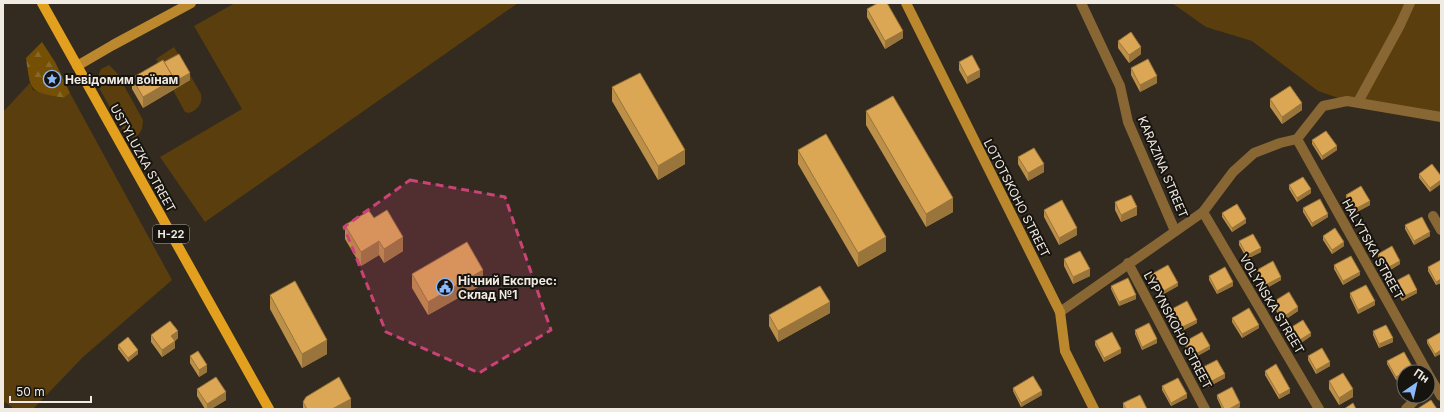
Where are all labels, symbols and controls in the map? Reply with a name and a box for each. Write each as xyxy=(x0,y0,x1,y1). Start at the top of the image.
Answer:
place icon: Невідомим воїнам xyxy=(42,69,62,89)
place label: Невідомим воїнам xyxy=(65,72,178,87)
street label: USTYLUZKA STREET xyxy=(107,101,179,215)
street label: KARAZINA STREET xyxy=(1135,114,1191,220)
street label: LOTOTSKOHO STREET xyxy=(981,136,1053,260)
street label: HALYTSKA STREET xyxy=(1339,196,1407,302)
road number: Н-22 xyxy=(153,225,189,243)
street label: VOLYNSKA STREET xyxy=(1236,252,1308,357)
street label: LYPYNSKOHO STREET xyxy=(1141,269,1215,391)
place label: Нічний Експрес: Склад №1 xyxy=(458,273,557,302)
public building icon: Нічний Експрес: Склад №1 xyxy=(435,277,455,297)
north arrow xyxy=(1396,364,1436,404)
text: Пн xyxy=(1411,366,1432,386)
scale bar xyxy=(10,378,91,404)
text: 50 m xyxy=(16,384,45,399)

